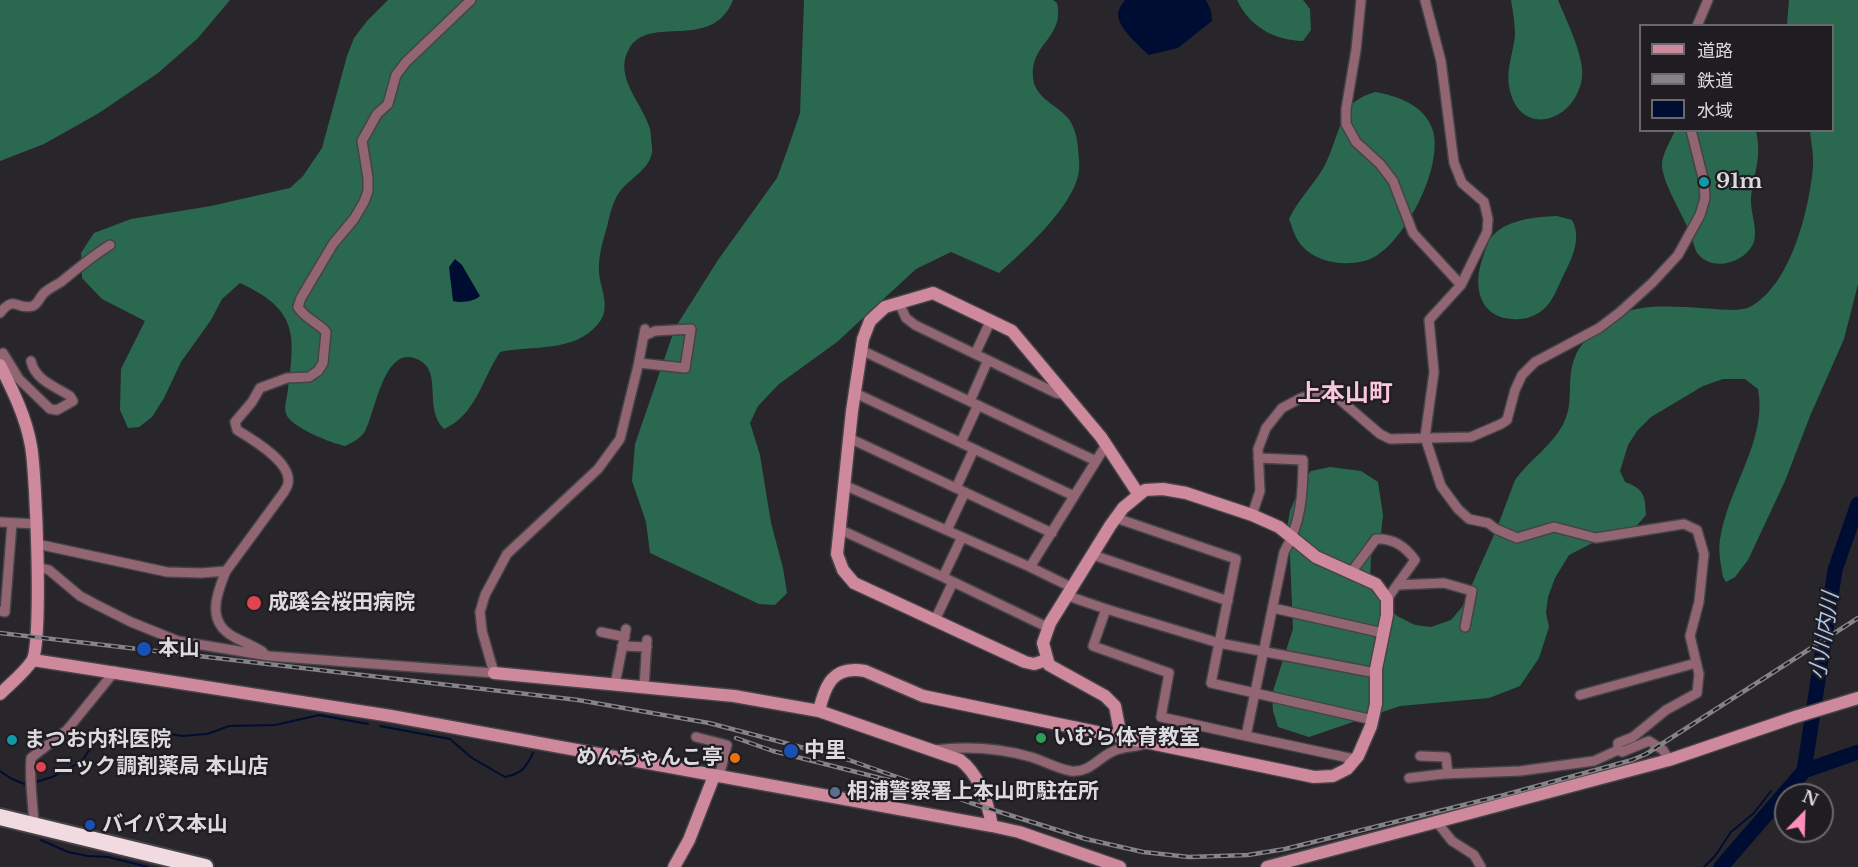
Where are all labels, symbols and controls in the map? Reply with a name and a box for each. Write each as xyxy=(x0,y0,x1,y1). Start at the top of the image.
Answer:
legend xyxy=(1639,24,1834,132)
text: 道路 xyxy=(1697,40,1733,62)
text: 鉄道 xyxy=(1697,70,1733,92)
text: 水域 xyxy=(1697,100,1733,122)
place label: 91m xyxy=(1716,169,1763,195)
marker: 91m xyxy=(1697,175,1711,189)
district label: 上本山町 xyxy=(1297,380,1393,408)
place label: 成蹊会桜田病院 xyxy=(268,590,415,616)
water label: 小川内川 xyxy=(1805,590,1845,682)
marker: 成蹊会桜田病院 xyxy=(245,594,263,612)
place label: 本山 xyxy=(158,636,200,662)
marker: 本山 xyxy=(135,640,153,658)
place label: いむら体育教室 xyxy=(1053,725,1200,751)
place label: まつお内科医院 xyxy=(24,727,171,753)
marker: いむら体育教室 xyxy=(1034,731,1048,745)
marker: まつお内科医院 xyxy=(5,733,19,747)
place label: 中里 xyxy=(804,738,846,764)
marker: 中里 xyxy=(782,742,800,760)
place label: めんちゃんこ亭 xyxy=(576,745,723,771)
marker: めんちゃんこ亭 xyxy=(728,751,742,765)
place label: ニック調剤薬局 本山店 xyxy=(53,754,269,780)
marker: ニック調剤薬局 本山店 xyxy=(34,760,48,774)
place label: 相浦警察署上本山町駐在所 xyxy=(847,779,1099,805)
north arrow xyxy=(1774,783,1834,843)
marker: 相浦警察署上本山町駐在所 xyxy=(828,785,842,799)
text: N xyxy=(1799,786,1821,810)
place label: バイパス本山 xyxy=(102,812,228,838)
marker: バイパス本山 xyxy=(83,818,97,832)

